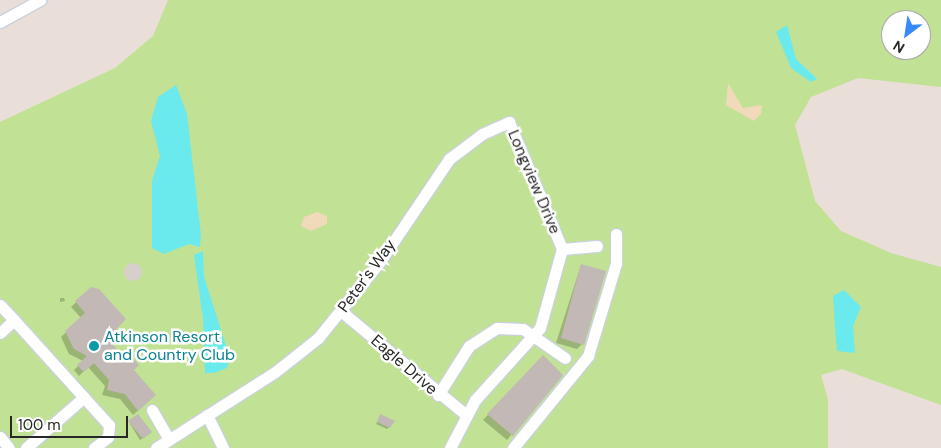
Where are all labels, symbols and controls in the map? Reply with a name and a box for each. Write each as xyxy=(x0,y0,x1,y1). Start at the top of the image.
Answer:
north arrow xyxy=(881,10,931,60)
text: N xyxy=(890,37,908,57)
street label: Longview Drive xyxy=(503,127,565,237)
street label: Peter's Way xyxy=(334,236,400,316)
place label: Atkinson Resort and Country Club xyxy=(104,327,235,365)
street label: Eagle Drive xyxy=(367,331,441,399)
marker: Atkinson Resort and Country Club xyxy=(88,340,100,352)
scale bar xyxy=(12,406,130,438)
text: 100 m xyxy=(18,415,61,435)

